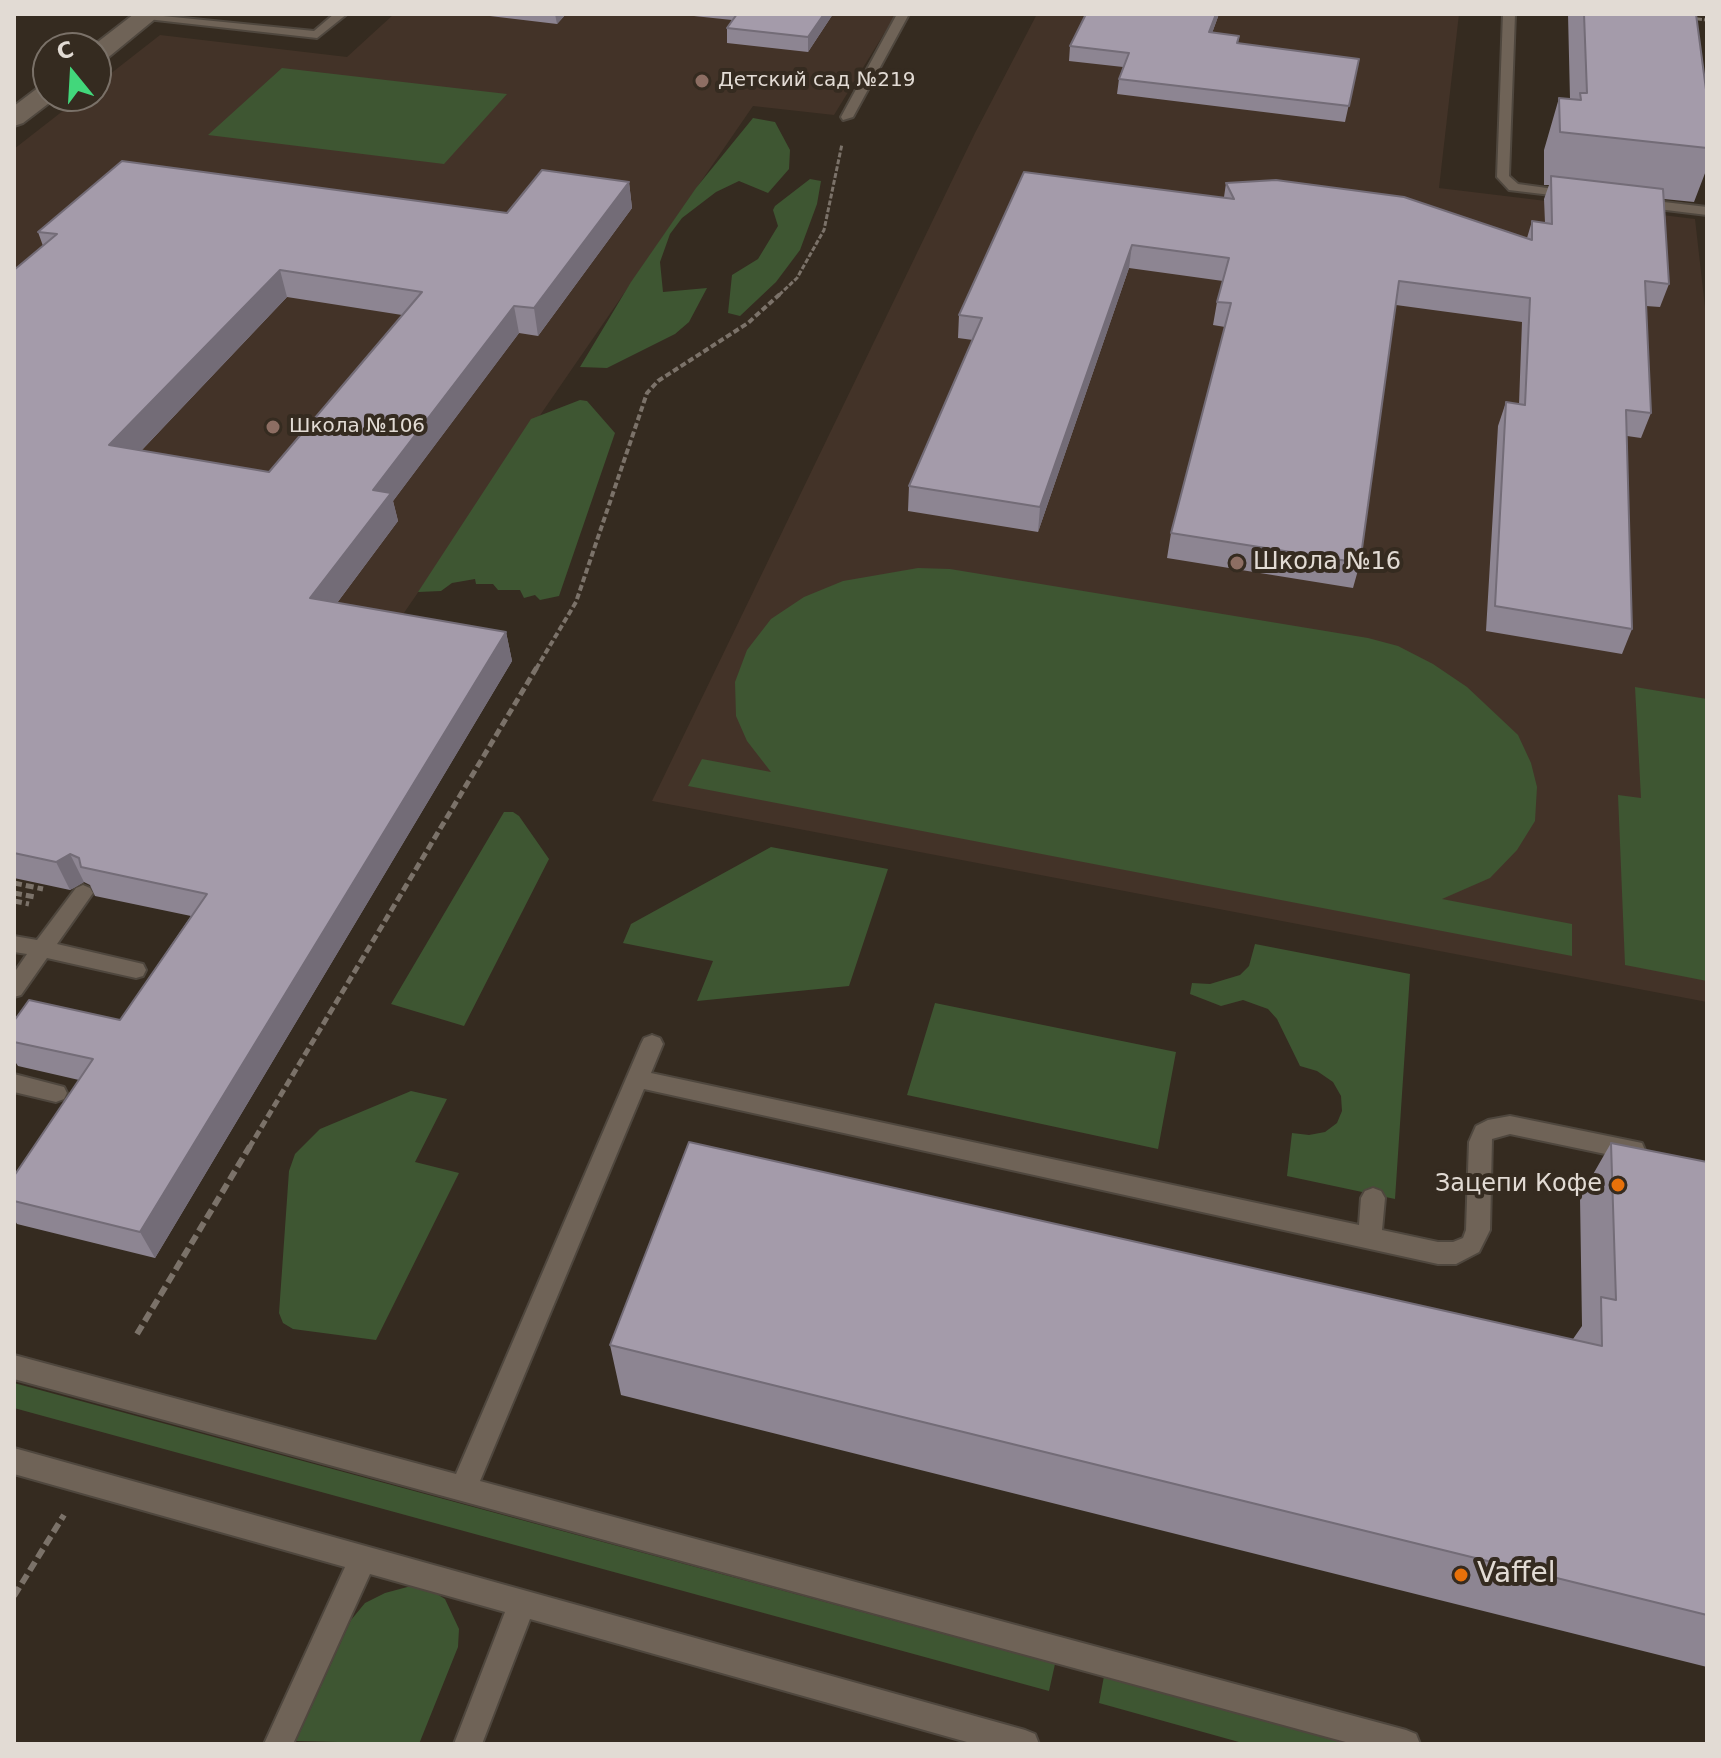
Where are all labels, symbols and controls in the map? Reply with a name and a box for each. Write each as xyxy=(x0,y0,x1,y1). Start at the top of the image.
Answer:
north arrow xyxy=(32,32,112,112)
text: С xyxy=(54,36,77,65)
place label: Детский сад №219 xyxy=(718,69,915,93)
marker: Детский сад №219 xyxy=(693,72,711,90)
place label: Школа №106 xyxy=(289,415,425,439)
marker: Школа №106 xyxy=(264,418,282,436)
place label: Школа №16 xyxy=(1253,549,1401,577)
marker: Школа №16 xyxy=(1228,554,1246,572)
place label: Зацепи Кофе xyxy=(1435,1171,1602,1199)
marker: Зацепи Кофе xyxy=(1609,1176,1627,1194)
place label: Vaffel xyxy=(1477,1558,1555,1592)
marker: Vaffel xyxy=(1452,1566,1470,1584)

